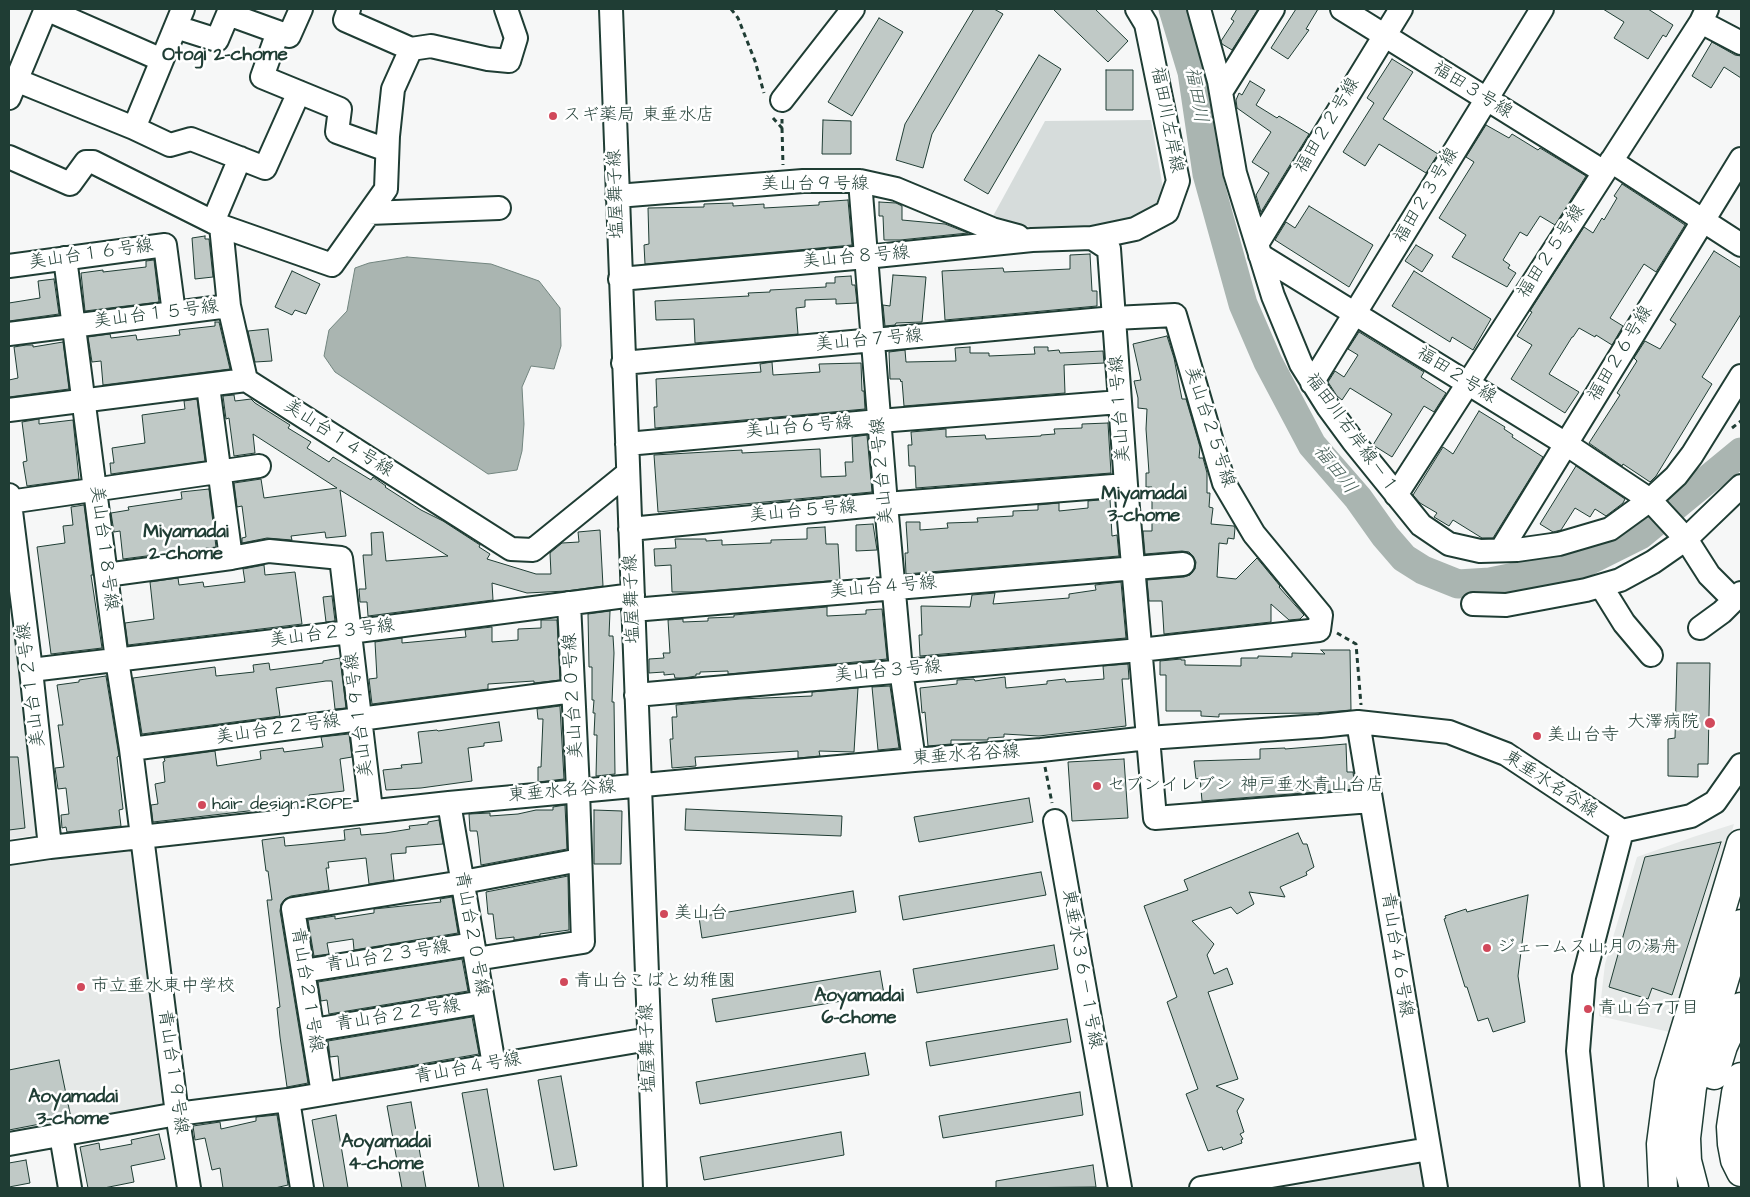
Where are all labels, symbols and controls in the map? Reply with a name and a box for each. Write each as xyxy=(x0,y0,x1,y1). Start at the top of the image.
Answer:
district label: Otogi 2-chome xyxy=(162,45,288,67)
street label: 福田３号線 xyxy=(1428,58,1516,124)
street label: 福田川左岸線 xyxy=(1145,65,1187,175)
water label: 福田川 xyxy=(1179,65,1211,125)
street label: 福田２２号線 xyxy=(1291,74,1365,178)
place label: スギ薬局 東垂水店 xyxy=(563,105,714,127)
marker: スギ薬局 東垂水店 xyxy=(547,110,559,122)
street label: 福田２３号線 xyxy=(1390,144,1464,248)
street label: 塩屋舞子線 xyxy=(605,149,629,239)
street label: 美山台９号線 xyxy=(761,174,869,196)
street label: 福田２５号線 xyxy=(1514,201,1590,303)
street label: 美山台１６号線 xyxy=(27,236,155,274)
street label: 美山台８号線 xyxy=(801,243,911,273)
street label: 美山台１５号線 xyxy=(92,297,220,333)
street label: 福田２６号線 xyxy=(1584,302,1658,406)
street label: 美山台７号線 xyxy=(814,326,924,356)
street label: 福田２号線 xyxy=(1412,343,1500,409)
street label: 美山台１号線 xyxy=(1106,354,1136,464)
street label: 美山台２５号線 xyxy=(1179,364,1239,490)
street label: 福田川右岸線－１ xyxy=(1300,369,1402,499)
street label: 美山台１４号線 xyxy=(279,396,397,482)
street label: 美山台６号線 xyxy=(744,413,854,443)
street label: 美山台２号線 xyxy=(868,416,898,526)
water label: 福田川 xyxy=(1307,441,1361,499)
street label: 美山台１８号線 xyxy=(85,484,121,612)
district label: Miyamadai 3-chome xyxy=(1101,484,1187,528)
street label: 美山台５号線 xyxy=(748,497,858,527)
district label: Miyamadai 2-chome xyxy=(143,522,229,566)
street label: 塩屋舞子線 xyxy=(621,554,645,644)
street label: 美山台４号線 xyxy=(828,573,938,603)
street label: 美山台２３号線 xyxy=(268,616,396,652)
street label: 美山台１２号線 xyxy=(14,621,50,749)
street label: 美山台２０号線 xyxy=(560,633,588,759)
street label: 美山台１９号線 xyxy=(342,651,378,779)
street label: 美山台３号線 xyxy=(833,657,943,687)
street label: 美山台２２号線 xyxy=(214,711,342,749)
place label: 大澤病院 xyxy=(1627,712,1699,734)
marker: 大澤病院 xyxy=(1703,716,1717,730)
place label: 美山台寺 xyxy=(1547,725,1619,747)
marker: 美山台寺 xyxy=(1531,730,1543,742)
street label: 東垂水名谷線 xyxy=(911,741,1021,771)
street label: 東垂水名谷線 xyxy=(1499,747,1601,823)
place label: セブンイレブン 神戸垂水青山台店 xyxy=(1107,775,1384,797)
street label: 東垂水名谷線 xyxy=(507,777,617,807)
marker: セブンイレブン 神戸垂水青山台店 xyxy=(1091,780,1103,792)
place label: hair design ROPE xyxy=(212,794,353,816)
marker: hair design ROPE xyxy=(196,799,208,811)
street label: 青山台２０号線 xyxy=(449,870,493,998)
street label: 東垂水３６－１号線 xyxy=(1056,887,1106,1051)
street label: 青山台４６号線 xyxy=(1375,891,1417,1019)
place label: 美山台 xyxy=(674,903,728,925)
marker: 美山台 xyxy=(658,908,670,920)
street label: 青山台２１号線 xyxy=(285,926,327,1054)
street label: 青山台２３号線 xyxy=(324,936,452,978)
place label: ジェームス山;月の湯舟 xyxy=(1497,937,1679,959)
marker: ジェームス山;月の湯舟 xyxy=(1481,942,1493,954)
place label: 青山台こばと幼稚園 xyxy=(574,971,736,993)
place label: 市立垂水東中学校 xyxy=(91,976,235,998)
marker: 青山台こばと幼稚園 xyxy=(558,976,570,988)
marker: 市立垂水東中学校 xyxy=(75,981,87,993)
district label: Aoyamadai 6-chome xyxy=(814,986,904,1030)
street label: 青山台２２号線 xyxy=(334,995,462,1037)
place label: 青山台7丁目 xyxy=(1598,998,1699,1020)
street label: 塩屋舞子線 xyxy=(637,1003,661,1093)
marker: 青山台7丁目 xyxy=(1582,1003,1594,1015)
street label: 青山台１９号線 xyxy=(153,1008,191,1136)
street label: 青山台４号線 xyxy=(413,1049,523,1089)
district label: Aoyamadai 3-chome xyxy=(28,1087,118,1131)
district label: Aoyamadai 4-chome xyxy=(341,1132,431,1176)

